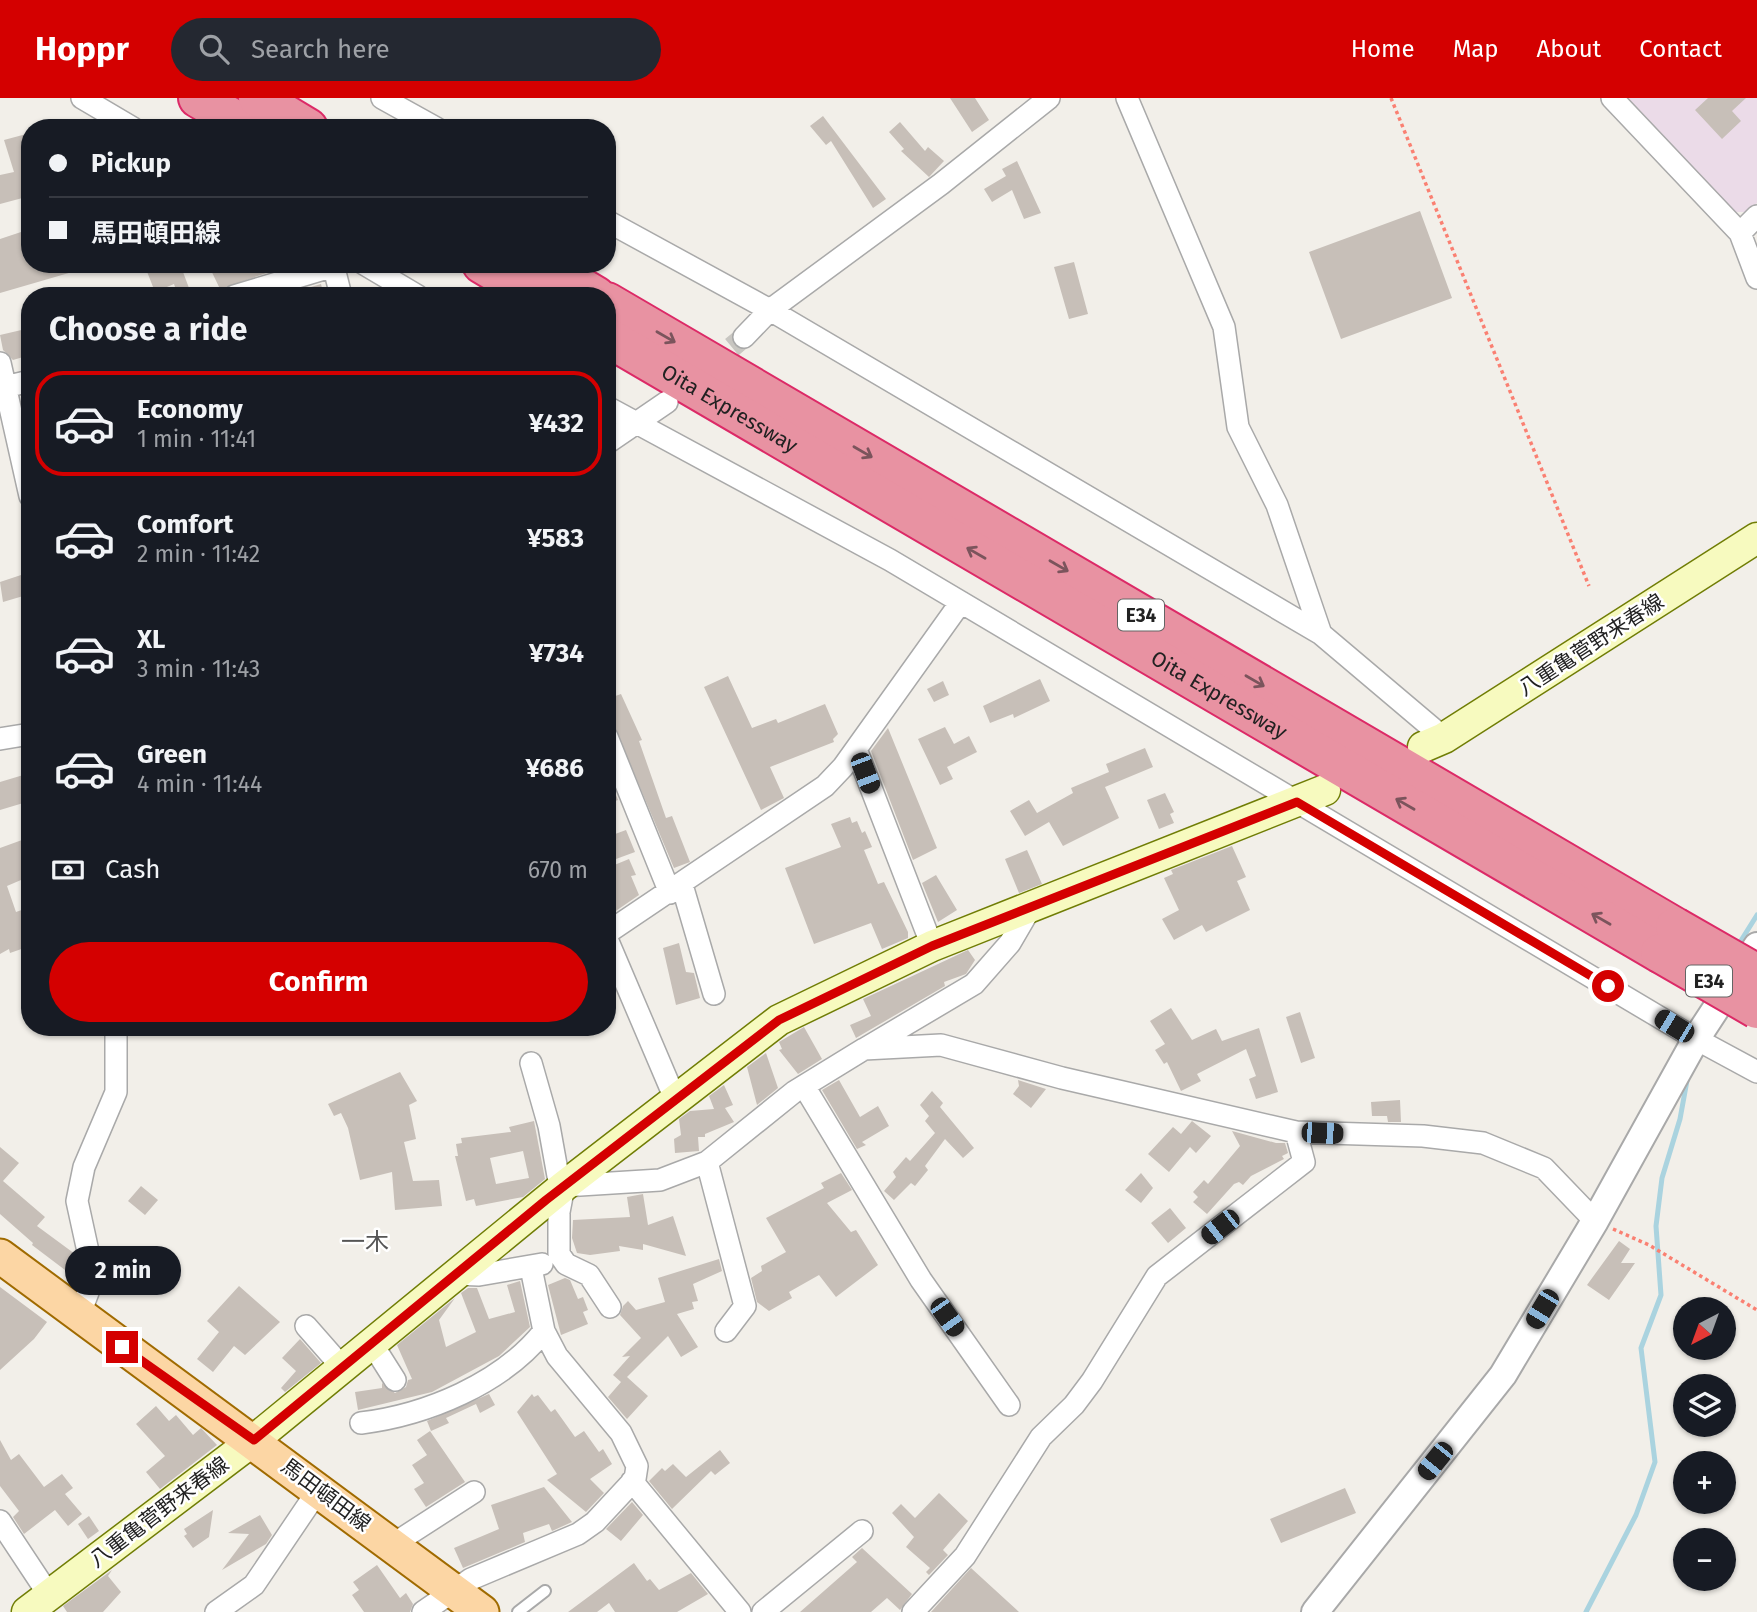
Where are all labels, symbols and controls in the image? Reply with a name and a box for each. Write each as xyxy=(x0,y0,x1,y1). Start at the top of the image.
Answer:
search box xyxy=(171,18,661,81)
text: Hoppr xyxy=(35,29,129,69)
icon: search xyxy=(195,30,233,68)
text: Search here xyxy=(251,34,390,65)
text: Home xyxy=(1351,35,1415,63)
text: Map xyxy=(1453,35,1499,63)
text: About xyxy=(1537,35,1601,63)
text: Contact xyxy=(1639,35,1722,63)
text: Pickup xyxy=(91,148,171,179)
text: 馬田頓田線 xyxy=(91,218,221,249)
text: Choose a ride xyxy=(49,310,247,348)
one-way arrow xyxy=(656,330,676,344)
street label: Oita Expressway xyxy=(657,359,803,459)
icon: car xyxy=(53,392,116,455)
text: Economy xyxy=(137,394,243,425)
text: ¥432 xyxy=(529,408,584,439)
text: 1 min · 11:41 xyxy=(137,425,256,453)
one-way arrow xyxy=(852,445,872,459)
icon: car xyxy=(53,507,116,570)
text: Comfort xyxy=(137,509,233,540)
text: ¥583 xyxy=(527,523,584,554)
text: 2 min · 11:42 xyxy=(137,540,260,568)
one-way arrow xyxy=(966,546,986,560)
one-way arrow xyxy=(1049,560,1069,574)
street label: 八重亀菅野来春線 xyxy=(1513,588,1669,702)
road number: E34 xyxy=(1118,600,1164,630)
icon: car xyxy=(53,622,116,685)
text: XL xyxy=(137,624,165,655)
text: ¥734 xyxy=(529,638,584,669)
street label: Oita Expressway xyxy=(1146,645,1292,745)
text: 3 min · 11:43 xyxy=(137,655,260,683)
one-way arrow xyxy=(1245,674,1265,688)
icon: car xyxy=(53,737,116,800)
text: Green xyxy=(137,739,207,770)
car xyxy=(848,750,883,796)
text: ¥686 xyxy=(526,753,584,784)
text: 4 min · 11:44 xyxy=(137,770,262,798)
one-way arrow xyxy=(1395,797,1415,811)
icon: cash xyxy=(49,851,87,889)
text: Cash xyxy=(105,854,161,885)
text: 670 m xyxy=(528,856,588,884)
one-way arrow xyxy=(1592,912,1612,926)
button: Confirm xyxy=(49,942,588,1022)
road number: E34 xyxy=(1686,966,1732,996)
route start xyxy=(1592,970,1624,1002)
car xyxy=(1651,1006,1698,1046)
car xyxy=(1301,1122,1344,1144)
car xyxy=(1197,1206,1244,1248)
district label: 一木 xyxy=(341,1228,389,1256)
callout: 2 min xyxy=(64,1246,180,1294)
text: 2 min xyxy=(95,1256,151,1284)
car xyxy=(1523,1286,1562,1332)
car xyxy=(927,1294,968,1340)
north arrow xyxy=(1673,1297,1736,1360)
map controls xyxy=(1673,1297,1736,1591)
route end xyxy=(106,1331,138,1363)
button: layers xyxy=(1673,1374,1736,1437)
car xyxy=(1414,1438,1457,1484)
street label: 八重亀菅野来春線 xyxy=(84,1451,234,1573)
button: + xyxy=(1673,1451,1736,1514)
street label: 馬田頓田線 xyxy=(276,1453,376,1537)
button: − xyxy=(1673,1528,1736,1591)

